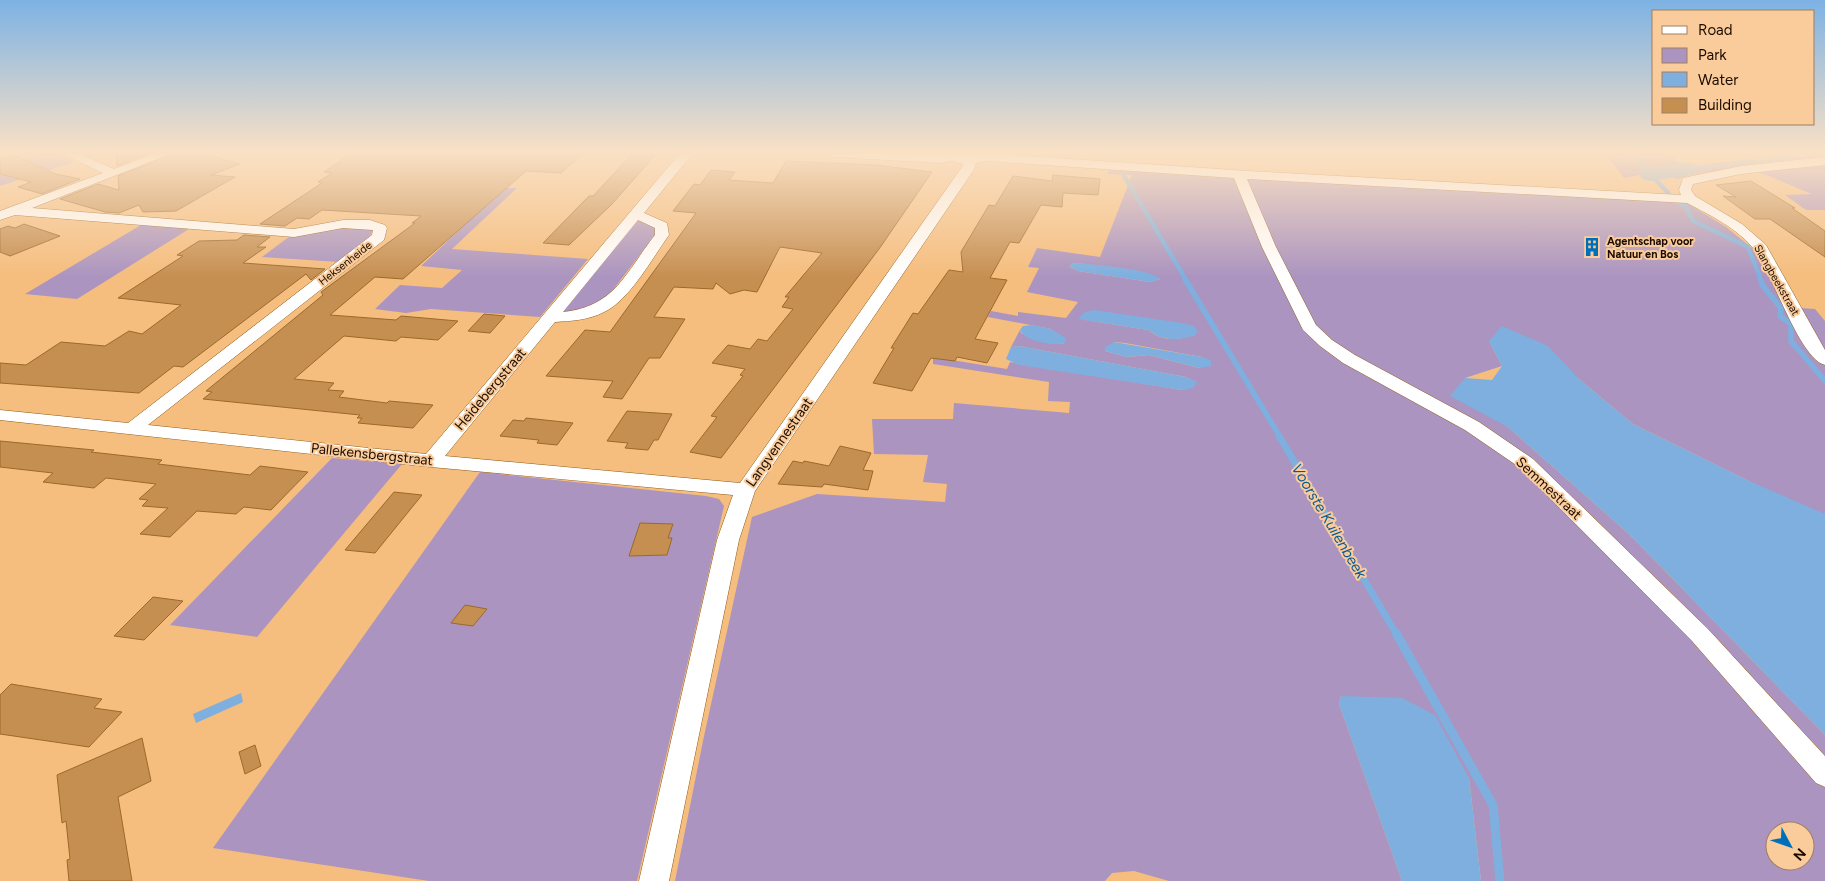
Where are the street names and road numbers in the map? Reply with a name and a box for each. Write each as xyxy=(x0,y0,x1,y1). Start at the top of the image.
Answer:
street label: Heksenheide xyxy=(316,239,375,288)
street label: Slangbeekstraat xyxy=(1751,243,1802,318)
street label: Heidebergstraat xyxy=(451,345,530,434)
street label: Langvennestraat xyxy=(742,395,816,490)
street label: Pallekensbergstraat xyxy=(310,440,434,469)
street label: Semmestraat xyxy=(1512,454,1585,523)

